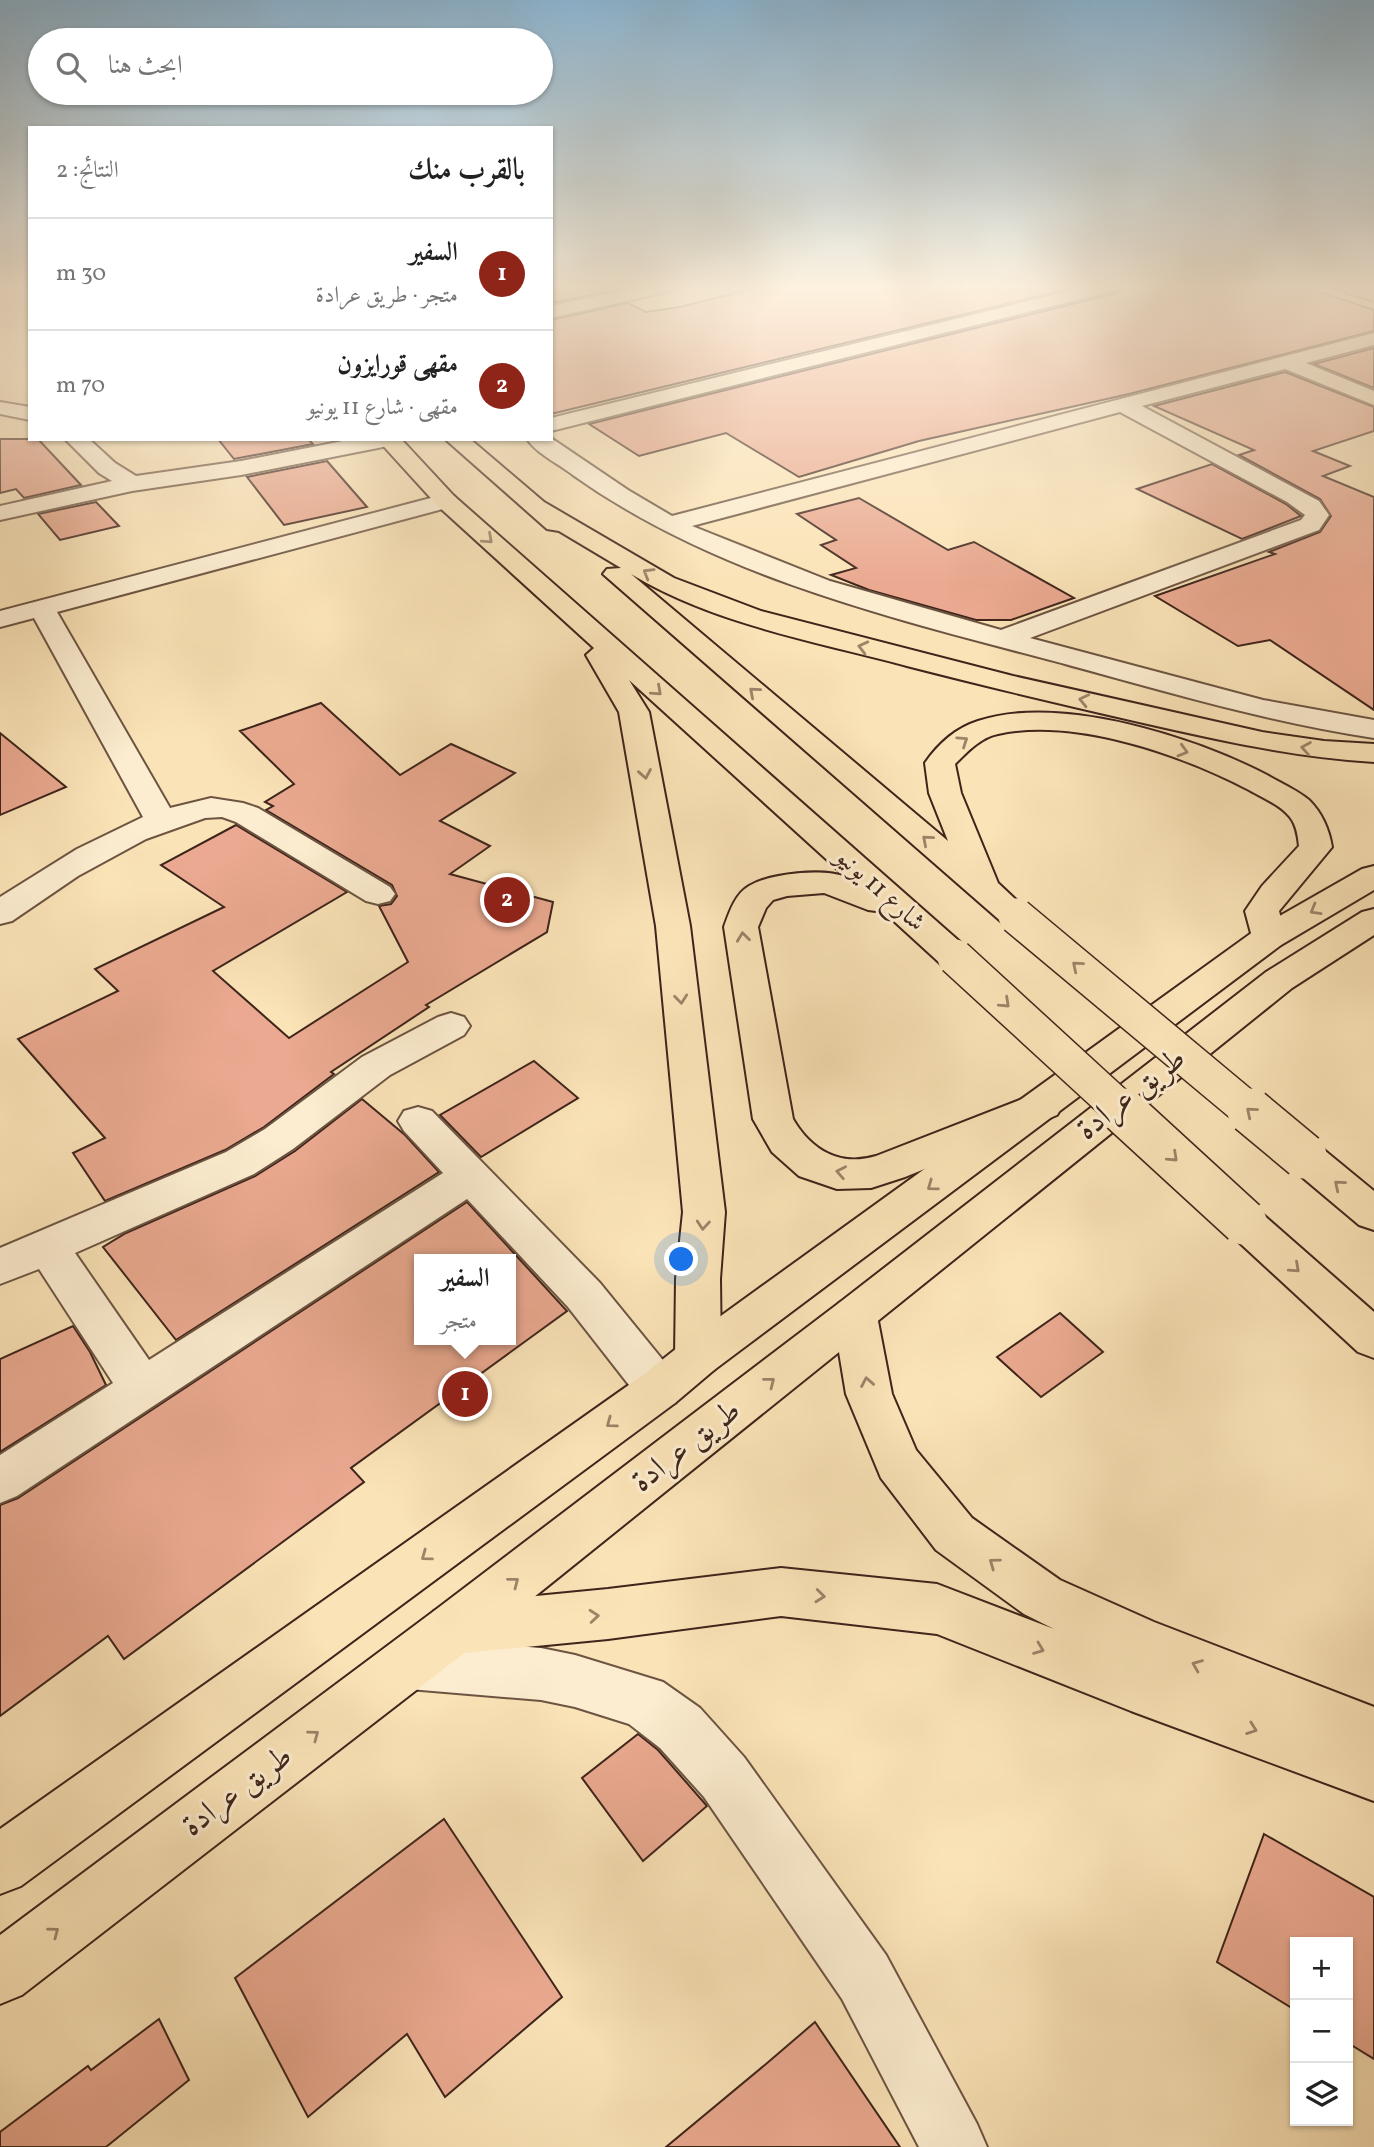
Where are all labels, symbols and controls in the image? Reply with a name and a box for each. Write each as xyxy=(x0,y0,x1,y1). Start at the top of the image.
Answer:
search box xyxy=(28,28,553,105)
icon: search xyxy=(52,48,90,86)
text: ابحث هنا xyxy=(108,48,183,84)
text: بالقرب منك xyxy=(408,150,525,192)
text: النتائج: 2 xyxy=(56,155,119,187)
text: السفير xyxy=(409,235,458,271)
text: 30 m xyxy=(56,258,106,290)
text: 1 xyxy=(497,258,507,290)
text: متجر · طريق عرادة xyxy=(315,280,458,312)
text: مقهى قورايزون xyxy=(337,347,458,383)
text: 70 m xyxy=(56,370,105,402)
text: 2 xyxy=(496,370,508,402)
text: مقهى · شارع 11 يونيو xyxy=(307,392,458,424)
one-way arrow xyxy=(480,531,493,543)
one-way arrow xyxy=(643,568,656,581)
one-way arrow xyxy=(857,641,869,655)
one-way arrow xyxy=(649,683,662,696)
one-way arrow xyxy=(749,688,762,700)
one-way arrow xyxy=(1078,694,1090,709)
one-way arrow xyxy=(955,736,968,749)
one-way arrow xyxy=(1300,741,1312,756)
one-way arrow xyxy=(1177,742,1189,757)
one-way arrow xyxy=(637,768,652,780)
one-way arrow xyxy=(922,836,935,848)
street label: شارع 11 يونيو xyxy=(823,838,933,942)
pin: 2 xyxy=(484,874,530,926)
one-way arrow xyxy=(1310,902,1322,915)
one-way arrow xyxy=(736,931,751,943)
one-way arrow xyxy=(1072,962,1085,974)
one-way arrow xyxy=(673,993,688,1004)
one-way arrow xyxy=(997,995,1010,1007)
street label: طريق عرادة xyxy=(1068,1038,1196,1152)
one-way arrow xyxy=(1247,1108,1260,1120)
one-way arrow xyxy=(1165,1148,1178,1161)
one-way arrow xyxy=(835,1166,847,1181)
one-way arrow xyxy=(927,1178,940,1190)
one-way arrow xyxy=(1334,1181,1347,1193)
one-way arrow xyxy=(696,1220,711,1231)
your location xyxy=(664,1242,698,1276)
popup xyxy=(414,1254,516,1345)
one-way arrow xyxy=(1287,1259,1300,1272)
text: السفير xyxy=(440,1261,490,1297)
text: متجر xyxy=(440,1306,477,1338)
pin: 1 xyxy=(442,1368,488,1420)
one-way arrow xyxy=(860,1376,875,1388)
one-way arrow xyxy=(763,1377,775,1390)
street label: طريق عرادة xyxy=(623,1390,751,1504)
one-way arrow xyxy=(606,1415,619,1427)
one-way arrow xyxy=(421,1548,434,1560)
one-way arrow xyxy=(990,1559,1002,1571)
one-way arrow xyxy=(506,1577,518,1590)
one-way arrow xyxy=(815,1588,826,1603)
one-way arrow xyxy=(589,1609,600,1624)
one-way arrow xyxy=(1033,1640,1045,1654)
one-way arrow xyxy=(1192,1659,1204,1673)
one-way arrow xyxy=(1246,1720,1258,1734)
one-way arrow xyxy=(306,1731,318,1743)
street label: طريق عرادة xyxy=(173,1736,303,1848)
one-way arrow xyxy=(47,1927,59,1940)
map controls xyxy=(1290,1937,1353,2126)
button: + xyxy=(1290,1937,1353,2000)
button: − xyxy=(1290,2000,1353,2063)
button: layers xyxy=(1290,2063,1353,2126)

